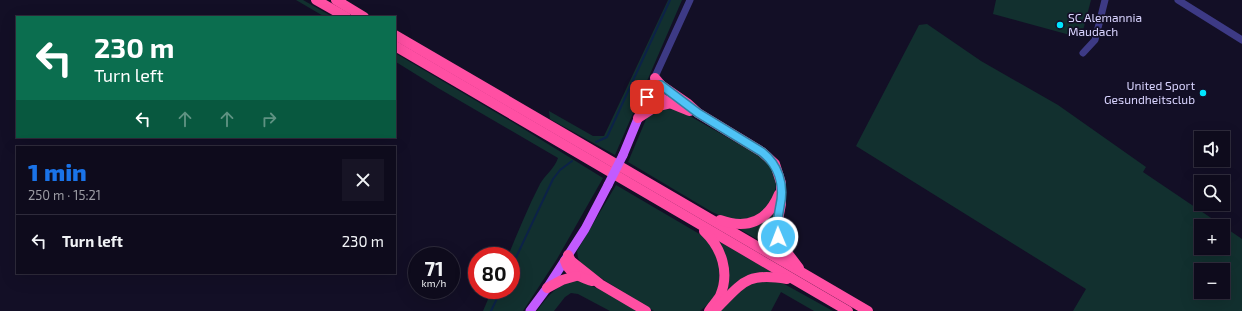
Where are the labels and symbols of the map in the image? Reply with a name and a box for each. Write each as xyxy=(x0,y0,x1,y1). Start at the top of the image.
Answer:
place label: SC Alemannia Maudach xyxy=(1068,10,1142,38)
marker: SC Alemannia Maudach xyxy=(1055,20,1065,30)
place label: United Sport Gesundheitsclub xyxy=(1104,78,1195,106)
pin xyxy=(630,80,664,114)
marker: United Sport Gesundheitsclub xyxy=(1198,88,1208,98)
position arrow xyxy=(757,216,799,258)
speed limit sign: 80 xyxy=(468,247,520,299)

